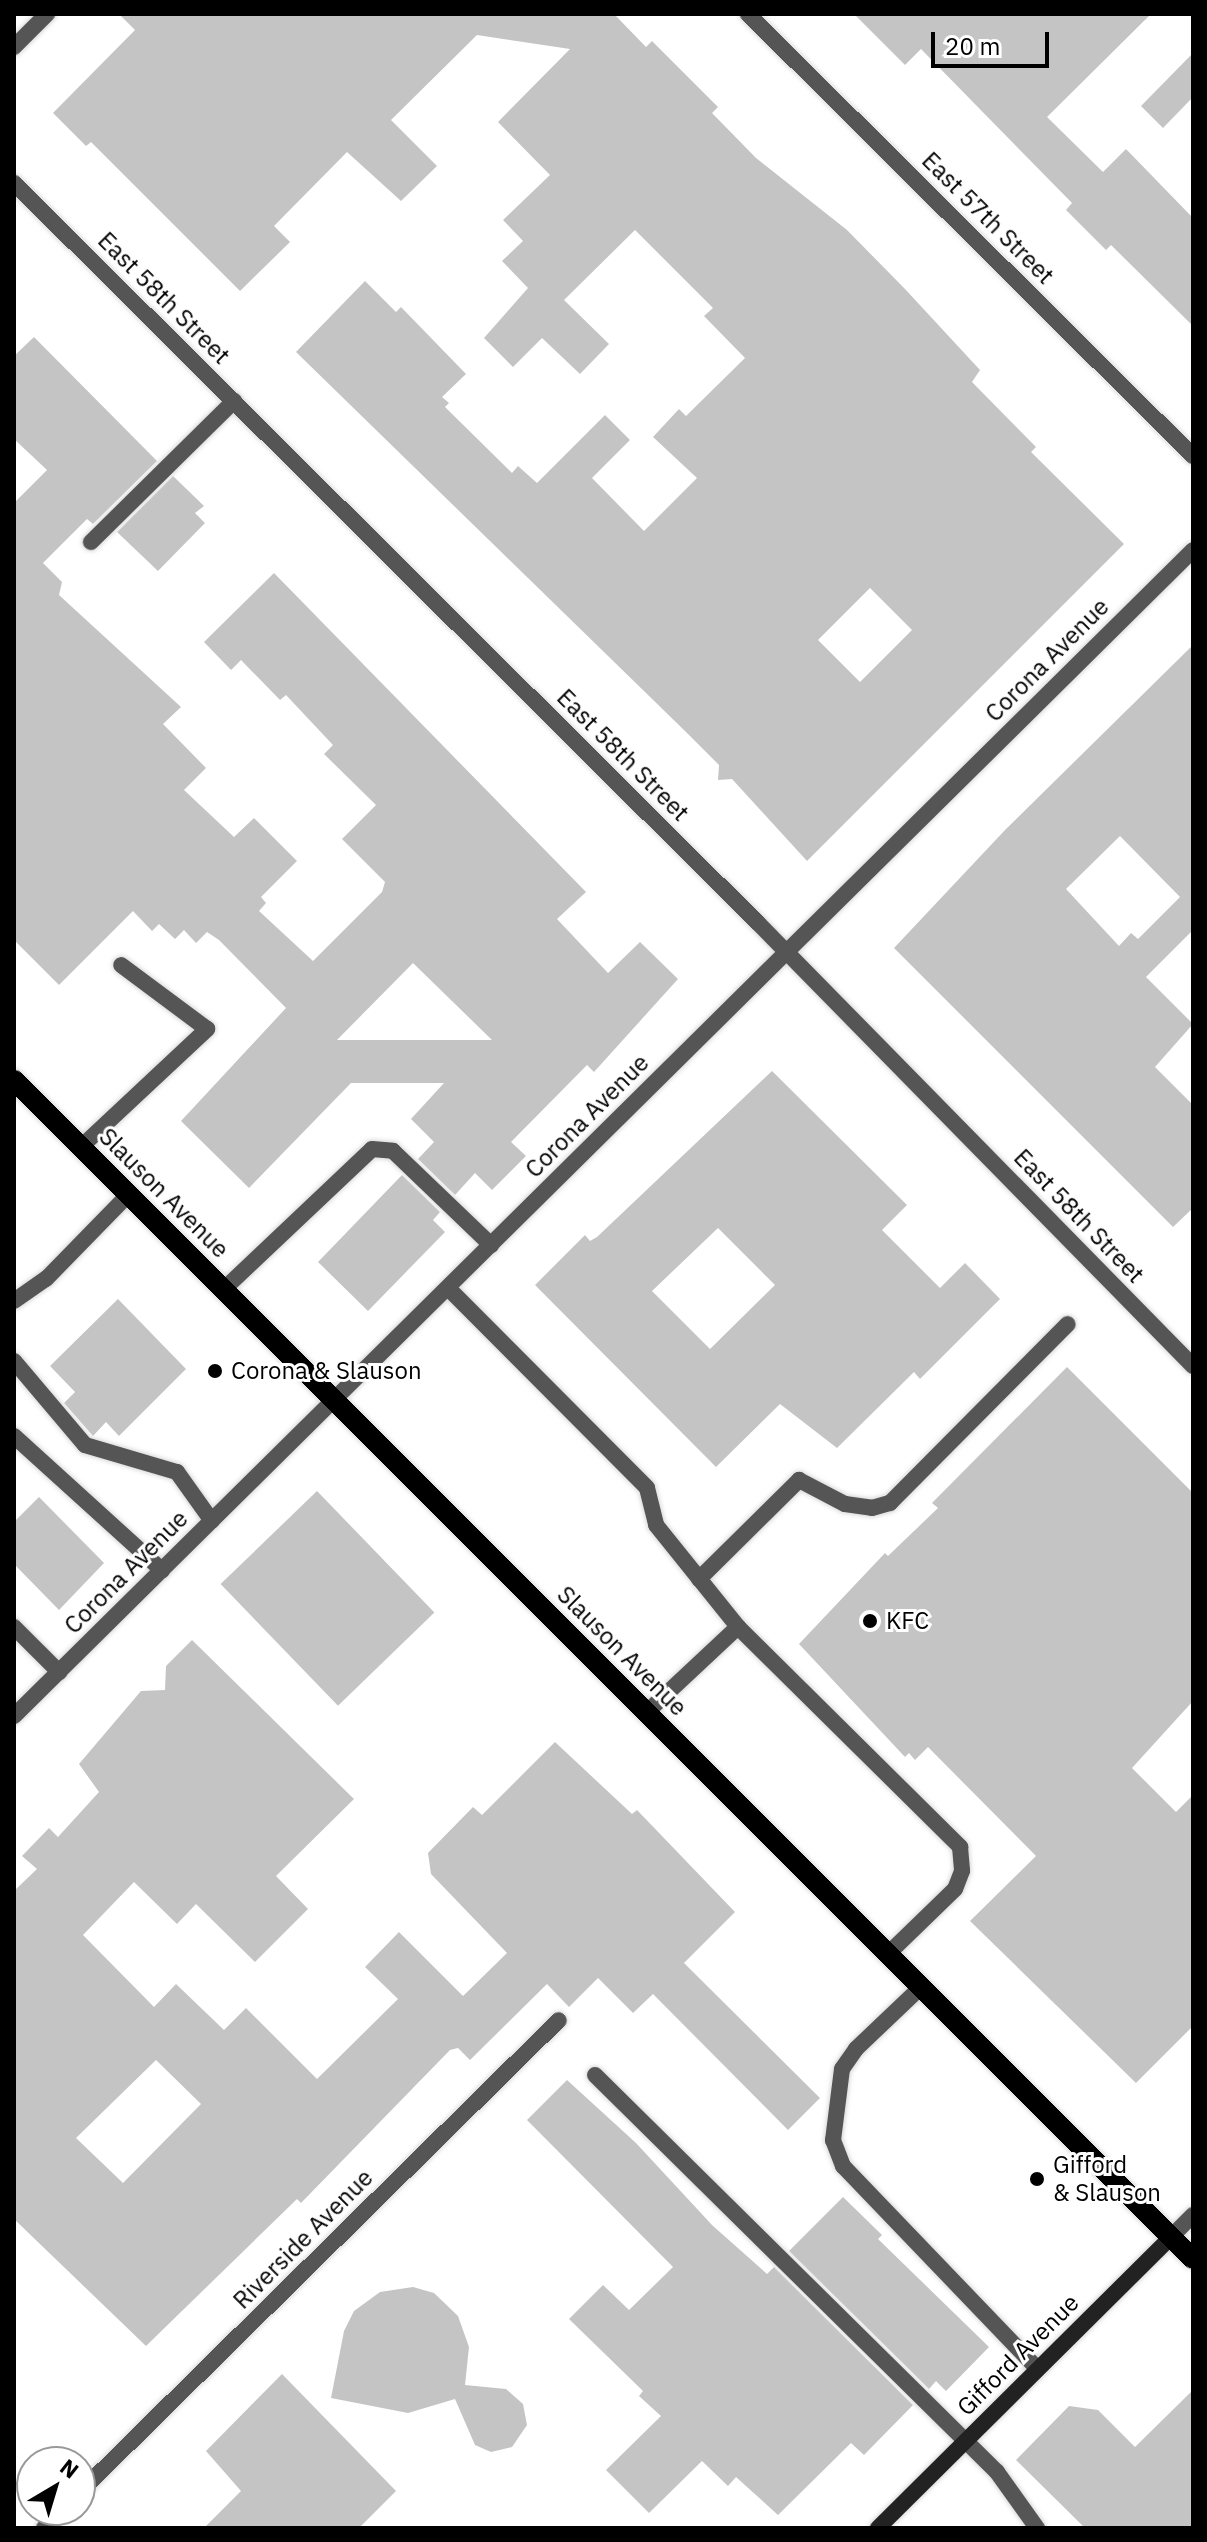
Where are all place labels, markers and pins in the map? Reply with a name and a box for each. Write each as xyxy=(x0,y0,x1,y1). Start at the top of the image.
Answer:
place label: Corona & Slauson xyxy=(231,1357,422,1385)
marker: Corona & Slauson xyxy=(206,1362,224,1380)
place label: KFC xyxy=(886,1607,929,1635)
marker: KFC xyxy=(861,1612,879,1630)
place label: Gifford & Slauson xyxy=(1053,2151,1161,2207)
marker: Gifford & Slauson xyxy=(1028,2170,1046,2188)

